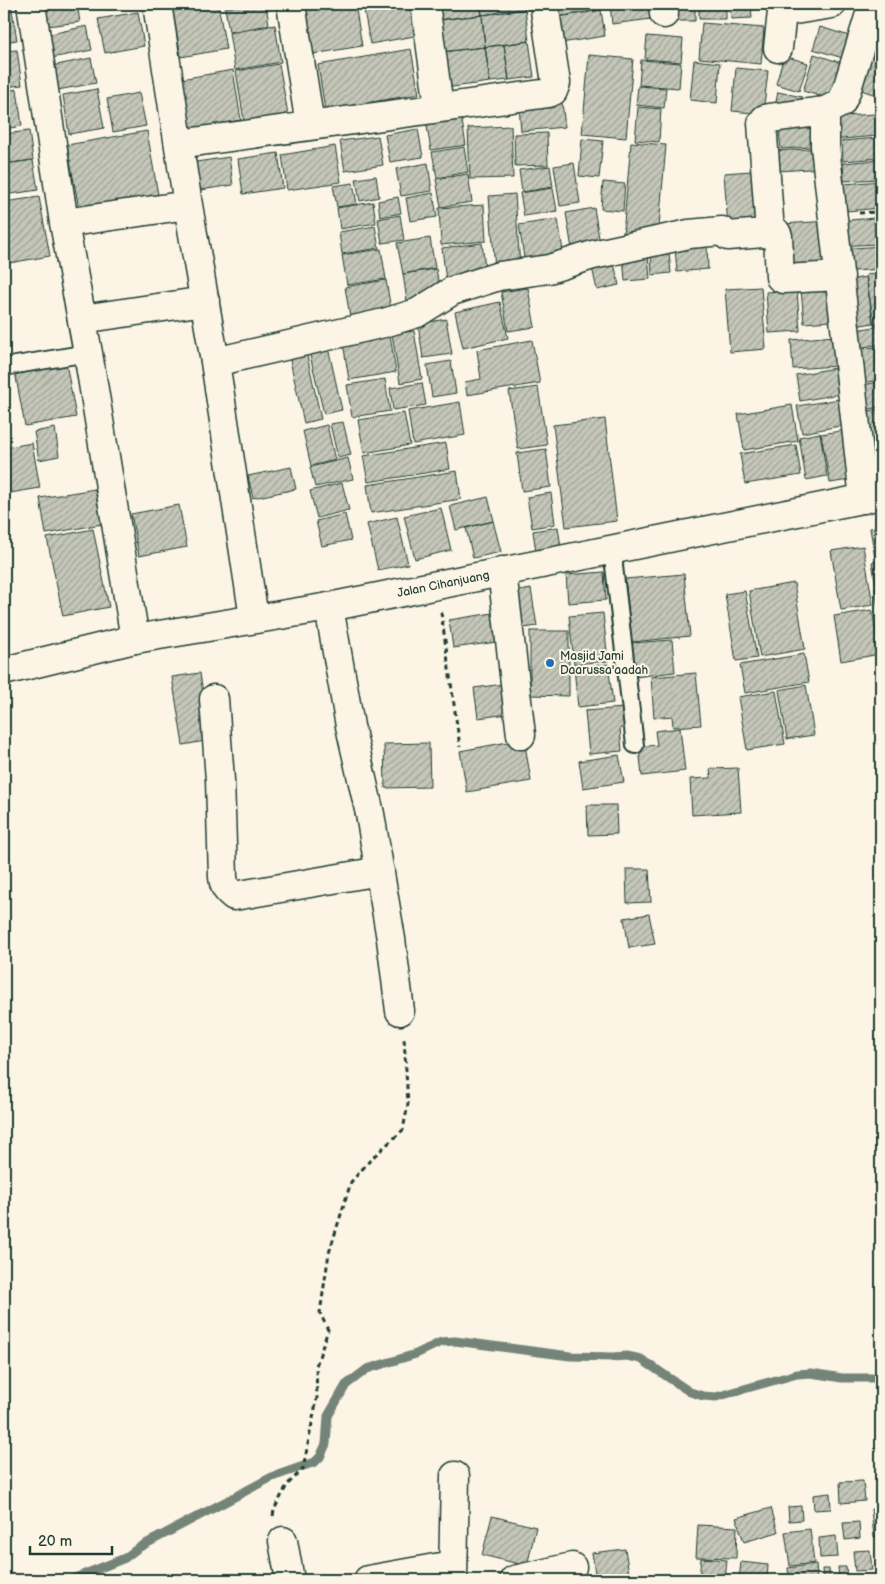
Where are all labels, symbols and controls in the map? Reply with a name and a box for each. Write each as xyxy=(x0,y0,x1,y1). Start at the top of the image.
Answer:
street label: Jalan Cihanjuang xyxy=(396,568,491,601)
place label: Masjid Jami Daarussa'aadah xyxy=(560,649,649,678)
marker: Masjid Jami Daarussa'aadah xyxy=(544,657,556,669)
scale bar xyxy=(30,1524,112,1556)
text: 20 m xyxy=(38,1532,72,1551)

